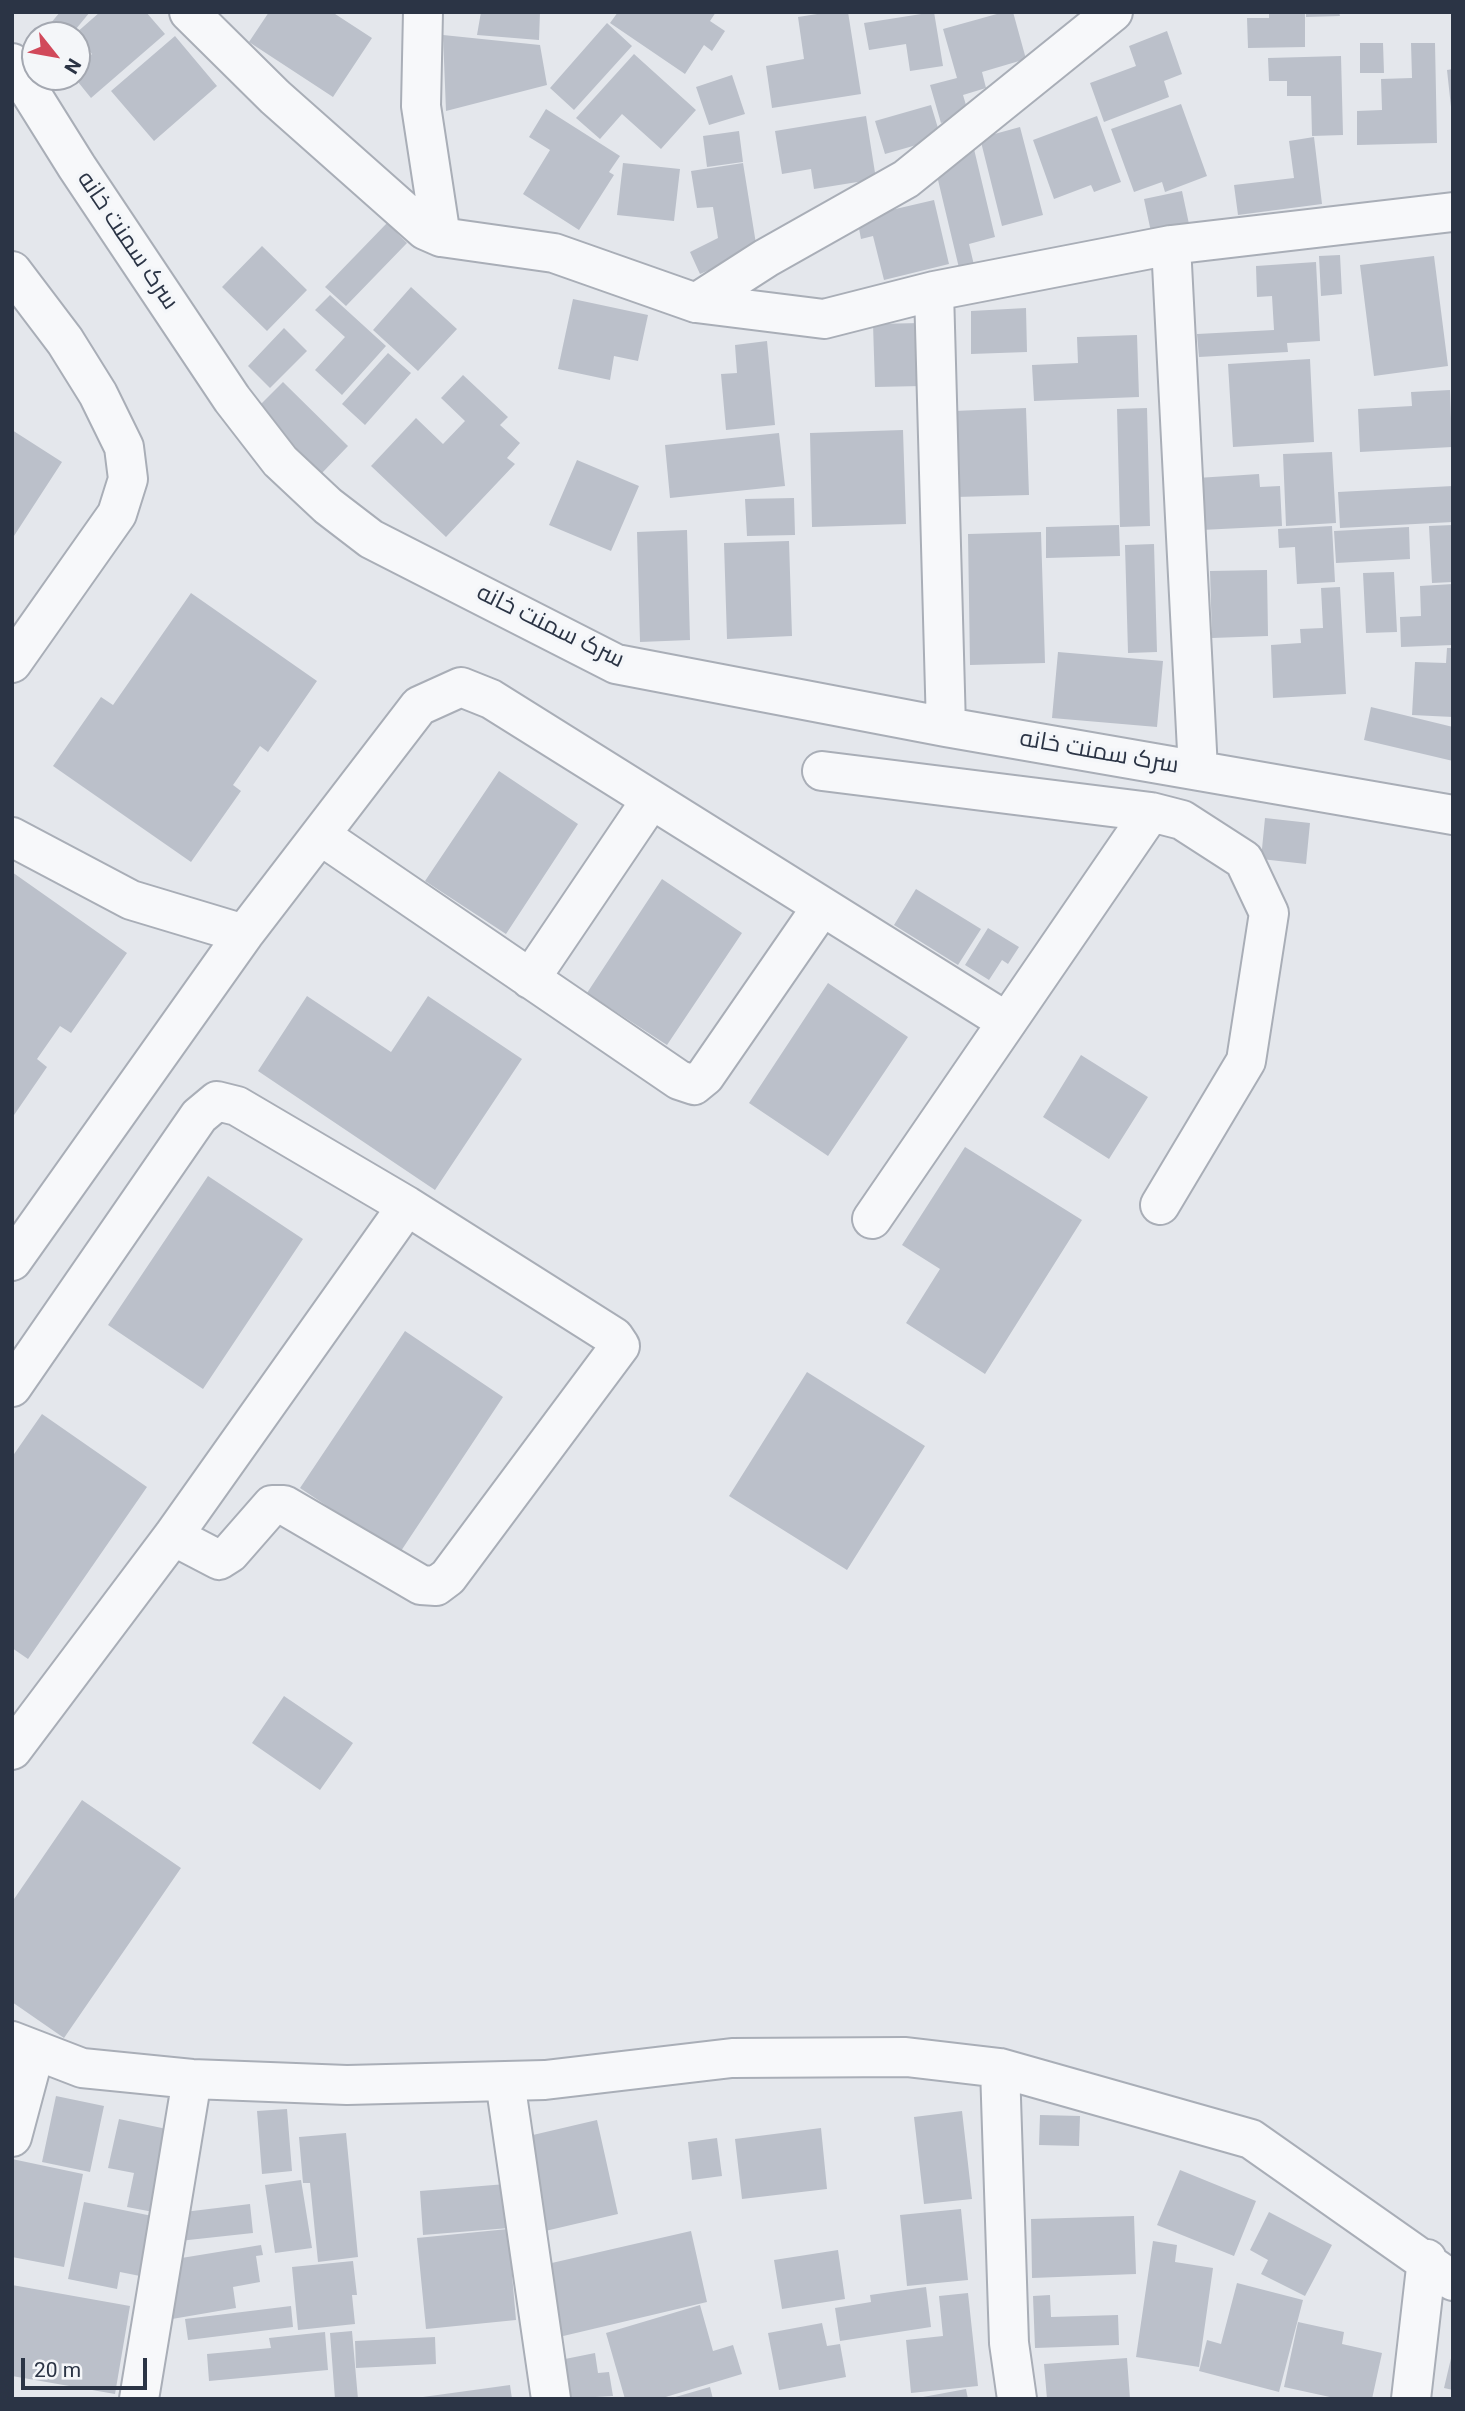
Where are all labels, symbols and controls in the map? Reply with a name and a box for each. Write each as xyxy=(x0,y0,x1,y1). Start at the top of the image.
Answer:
north arrow xyxy=(21,21,91,91)
text: N xyxy=(59,54,86,78)
street label: سرک سمنت خانه xyxy=(70,166,184,316)
street label: سرک سمنت خانه xyxy=(471,579,629,675)
street label: سرک سمنت خانه xyxy=(1017,725,1181,781)
scale bar xyxy=(24,2344,150,2388)
text: 20 m xyxy=(34,2358,81,2382)

